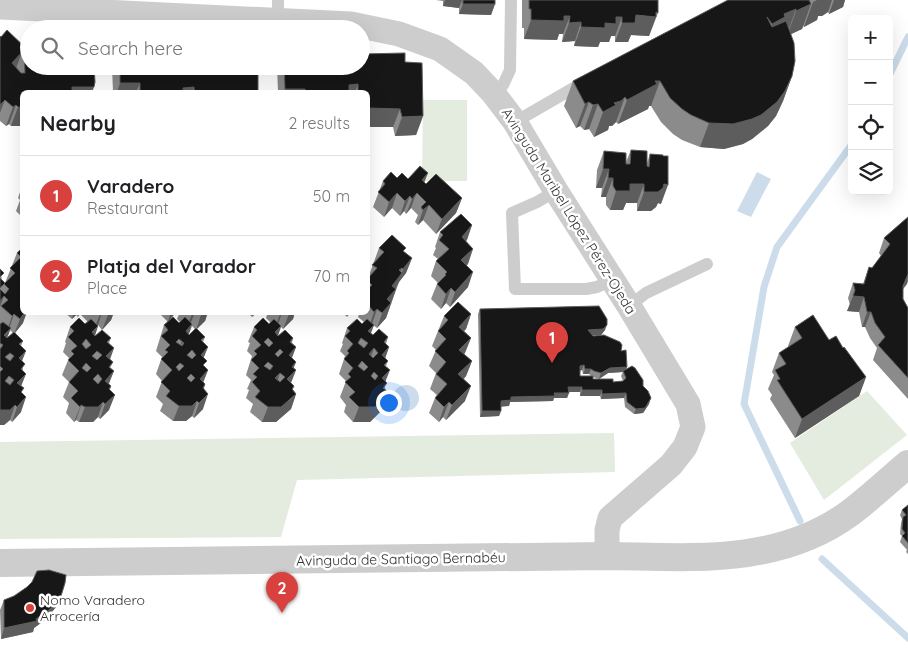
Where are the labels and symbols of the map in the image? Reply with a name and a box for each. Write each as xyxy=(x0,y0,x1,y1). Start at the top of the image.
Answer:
street label: Avinguda Maribel López Pérez-Ojeda xyxy=(498,105,640,317)
pin: 1 xyxy=(536,322,568,363)
your location xyxy=(376,390,402,416)
street label: Avinguda de Santiago Bernabéu xyxy=(296,548,506,570)
pin: 2 xyxy=(266,572,298,613)
place label: Nomo Varadero Arrocería xyxy=(40,591,145,625)
marker: Nomo Varadero Arrocería xyxy=(24,602,36,614)

